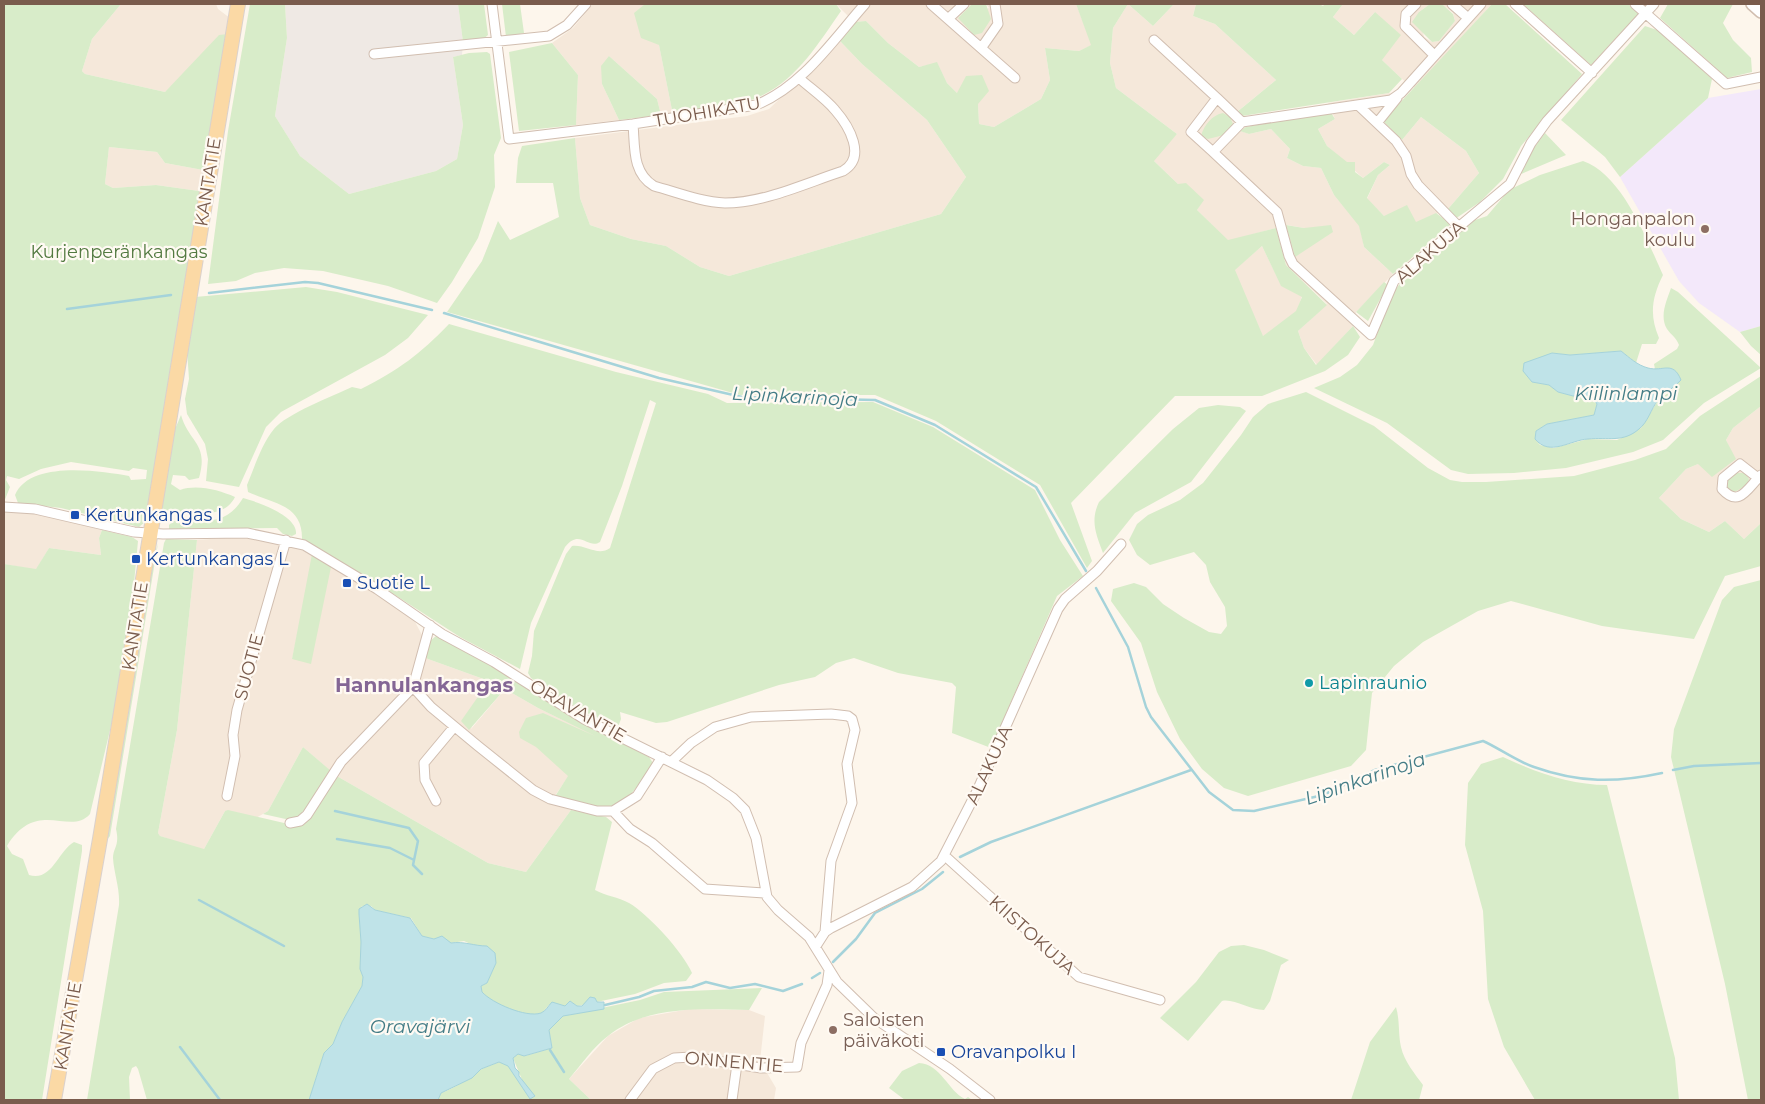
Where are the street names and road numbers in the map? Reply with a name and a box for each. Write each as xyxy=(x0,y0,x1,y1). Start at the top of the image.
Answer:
street label: TUOHIKATU xyxy=(652,92,762,132)
street label: KANTATIE xyxy=(190,136,226,228)
street label: ALAKUJA xyxy=(1391,216,1469,288)
street label: KANTATIE xyxy=(117,580,153,672)
street label: SUOTIE xyxy=(230,631,268,703)
street label: ORAVANTIE xyxy=(526,675,630,747)
street label: ALAKUJA xyxy=(961,722,1017,808)
street label: KIISTOKUJA xyxy=(984,891,1080,979)
street label: KANTATIE xyxy=(49,980,87,1072)
street label: ONNENTIE xyxy=(684,1047,784,1077)

